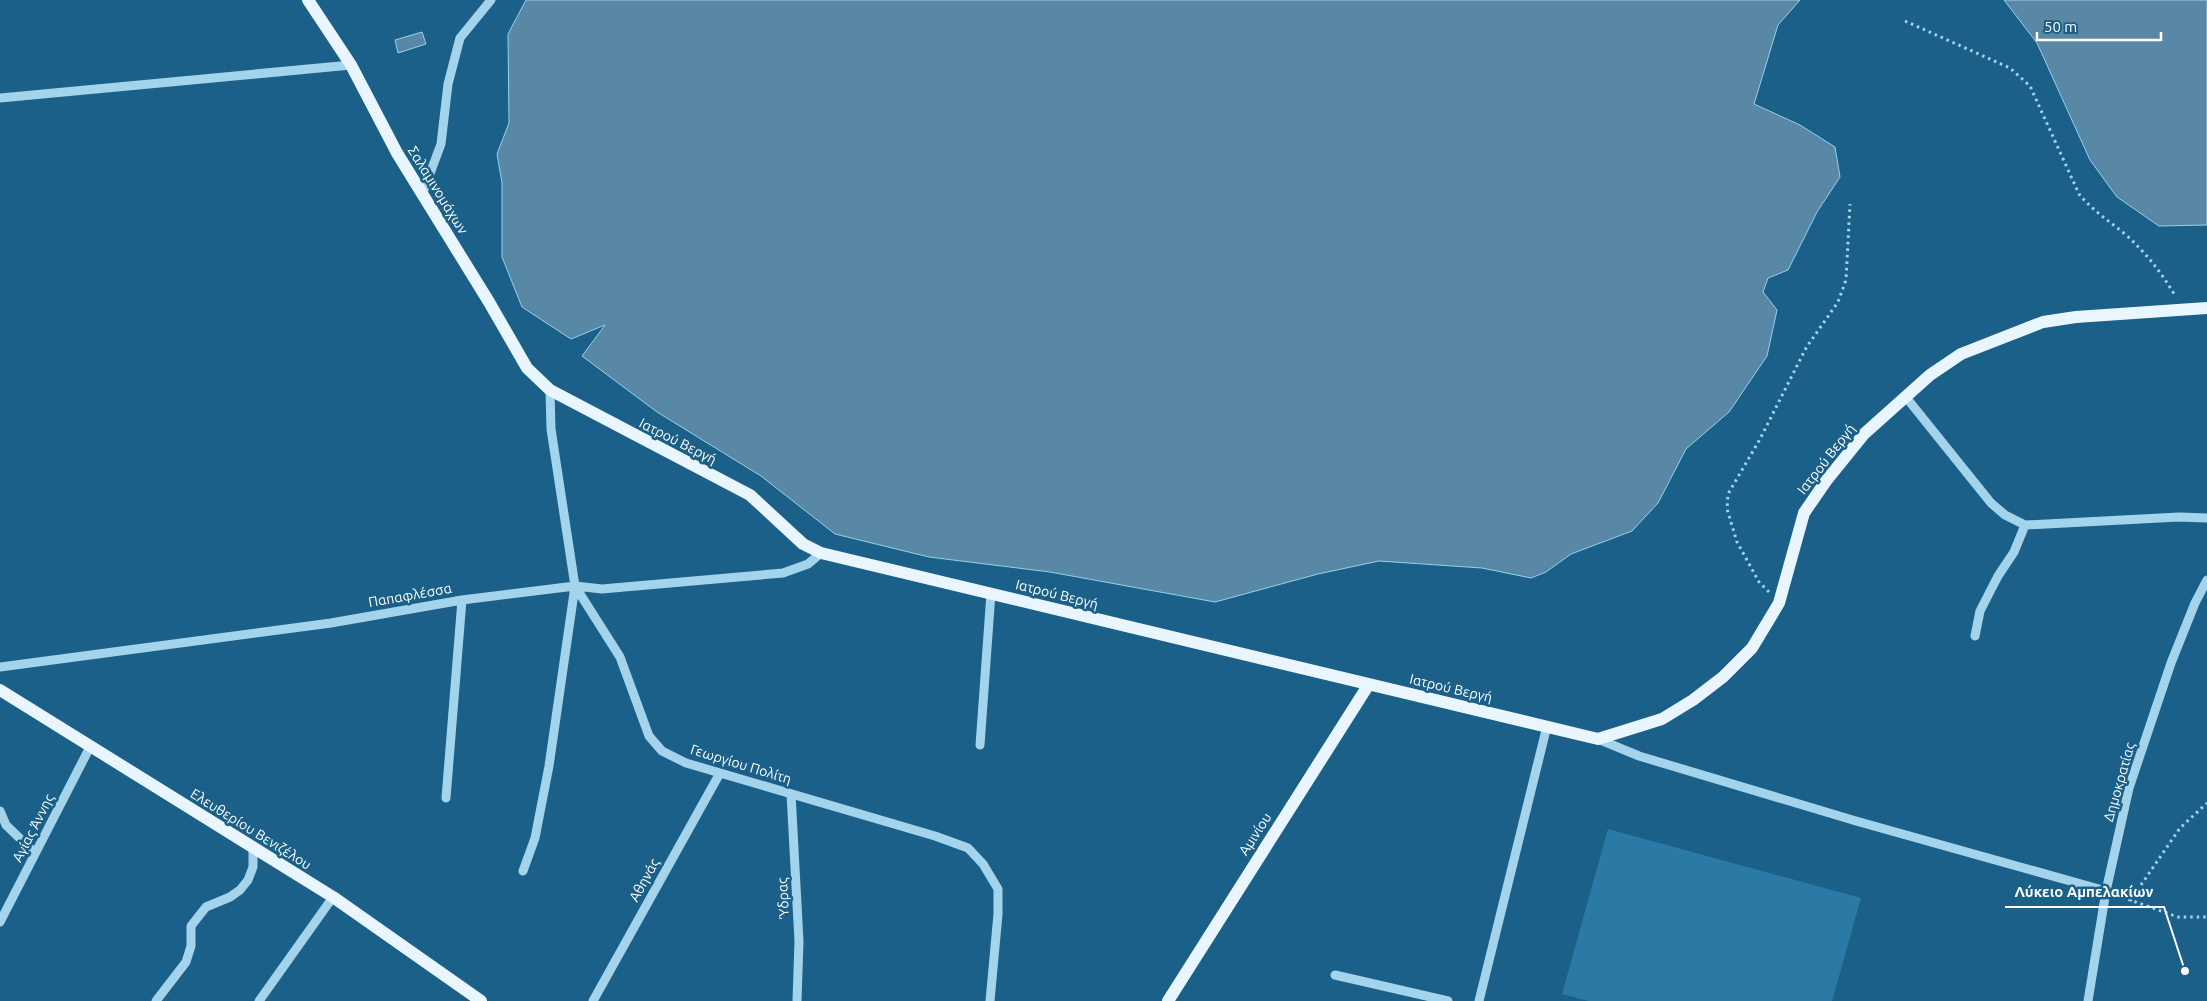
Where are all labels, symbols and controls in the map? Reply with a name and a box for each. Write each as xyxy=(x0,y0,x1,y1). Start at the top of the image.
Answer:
scale bar xyxy=(2037,10,2161,42)
text: 50 m xyxy=(2044,18,2077,35)
street label: Σαλαμινομάχων xyxy=(405,143,472,237)
street label: Ιατρού Βεργή xyxy=(637,415,719,467)
street label: Ιατρού Βεργή xyxy=(1794,421,1858,497)
street label: Ιατρού Βεργή xyxy=(1014,576,1100,612)
street label: Παπαφλέσσα xyxy=(367,580,454,610)
street label: Ιατρού Βεργή xyxy=(1408,671,1494,705)
street label: Δημοκρατίας xyxy=(2100,740,2138,823)
street label: Γεωργίου Πολίτη xyxy=(689,741,793,787)
street label: Ελευθερίου Βενιζέλου xyxy=(188,785,314,873)
street label: Αγίας Άννης xyxy=(9,791,57,865)
street label: Αμινίου xyxy=(1235,810,1275,858)
street label: Αθηνάς xyxy=(626,855,663,904)
street label: Ύδρας xyxy=(774,876,792,920)
callout: Λύκειο Αμπελακίων xyxy=(2005,877,2164,907)
text: Λύκειο Αμπελακίων xyxy=(2015,883,2154,900)

